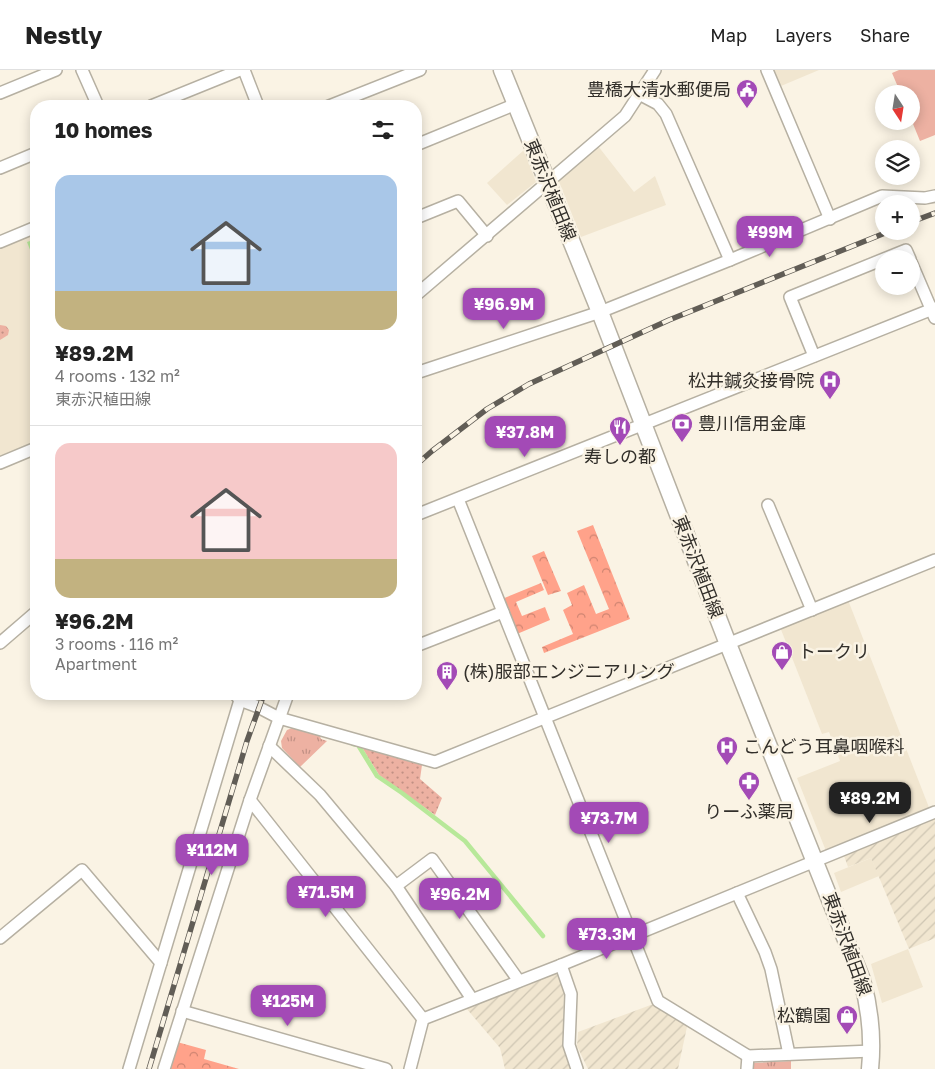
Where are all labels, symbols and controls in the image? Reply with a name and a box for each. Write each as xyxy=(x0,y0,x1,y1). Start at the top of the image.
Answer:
text: Nestly xyxy=(25,20,102,49)
text: Map xyxy=(710,24,747,46)
text: Layers xyxy=(775,24,832,46)
text: Share xyxy=(860,24,910,46)
place label: 豊橋大清水郵便局 xyxy=(587,78,731,100)
public building icon: 豊橋大清水郵便局 xyxy=(735,78,759,109)
north arrow xyxy=(875,85,920,130)
map controls xyxy=(875,85,920,295)
icon: filters xyxy=(369,116,397,144)
text: 10 homes xyxy=(55,117,153,143)
street label: 東赤沢植田線 xyxy=(520,135,581,244)
button: layers xyxy=(875,140,920,185)
button: + xyxy=(875,195,920,240)
icon: home xyxy=(181,208,271,298)
pin: ¥99M xyxy=(740,216,800,258)
text: ¥99M xyxy=(747,222,793,242)
button: − xyxy=(875,250,920,295)
pin: ¥96.9M xyxy=(463,288,545,330)
text: ¥96.9M xyxy=(474,294,534,314)
text: ¥89.2M xyxy=(55,340,134,366)
text: 4 rooms · 132 m² xyxy=(55,366,180,386)
place label: 松井鍼灸接骨院 xyxy=(688,369,814,391)
hospital icon: 松井鍼灸接骨院 xyxy=(818,369,842,400)
text: 東赤沢植田線 xyxy=(55,389,151,409)
bank icon: 豊川信用金庫 xyxy=(670,412,694,443)
place label: 豊川信用金庫 xyxy=(698,412,806,434)
restaurant icon: 寿しの都 xyxy=(608,415,632,446)
pin: ¥37.8M xyxy=(484,416,566,458)
text: ¥37.8M xyxy=(496,422,554,442)
place label: 寿しの都 xyxy=(584,445,656,467)
icon: home xyxy=(181,475,271,565)
street label: 東赤沢植田線 xyxy=(669,512,729,621)
text: ¥96.2M xyxy=(55,608,134,634)
text: 3 rooms · 116 m² xyxy=(55,634,178,654)
shop icon: トークリ xyxy=(770,640,794,671)
place label: トークリ xyxy=(798,640,870,662)
text: Apartment xyxy=(55,654,137,674)
building icon: (株)服部エンジニアリング xyxy=(435,660,459,691)
place label: (株)服部エンジニアリング xyxy=(463,660,675,682)
hospital icon: こんどう耳鼻咽喉科 xyxy=(715,735,739,766)
place label: こんどう耳鼻咽喉科 xyxy=(743,735,904,757)
pharmacy icon: りーふ薬局 xyxy=(737,770,761,801)
pin: ¥89.2M xyxy=(829,782,911,824)
text: ¥89.2M xyxy=(840,788,900,808)
place label: りーふ薬局 xyxy=(704,800,794,822)
pin: ¥73.7M xyxy=(568,802,650,844)
text: ¥73.7M xyxy=(580,808,638,828)
pin: ¥112M xyxy=(177,834,247,876)
text: ¥112M xyxy=(186,840,238,860)
pin: ¥71.5M xyxy=(285,876,367,918)
pin: ¥96.2M xyxy=(419,878,501,920)
text: ¥71.5M xyxy=(298,882,354,902)
text: ¥96.2M xyxy=(430,884,490,904)
street label: 東赤沢植田線 xyxy=(819,889,877,998)
pin: ¥73.3M xyxy=(566,918,648,960)
text: ¥73.3M xyxy=(578,924,636,944)
pin: ¥125M xyxy=(253,984,323,1027)
text: ¥125M xyxy=(262,991,314,1011)
place label: 松鶴園 xyxy=(777,1004,831,1026)
shop icon: 松鶴園 xyxy=(835,1004,859,1035)

